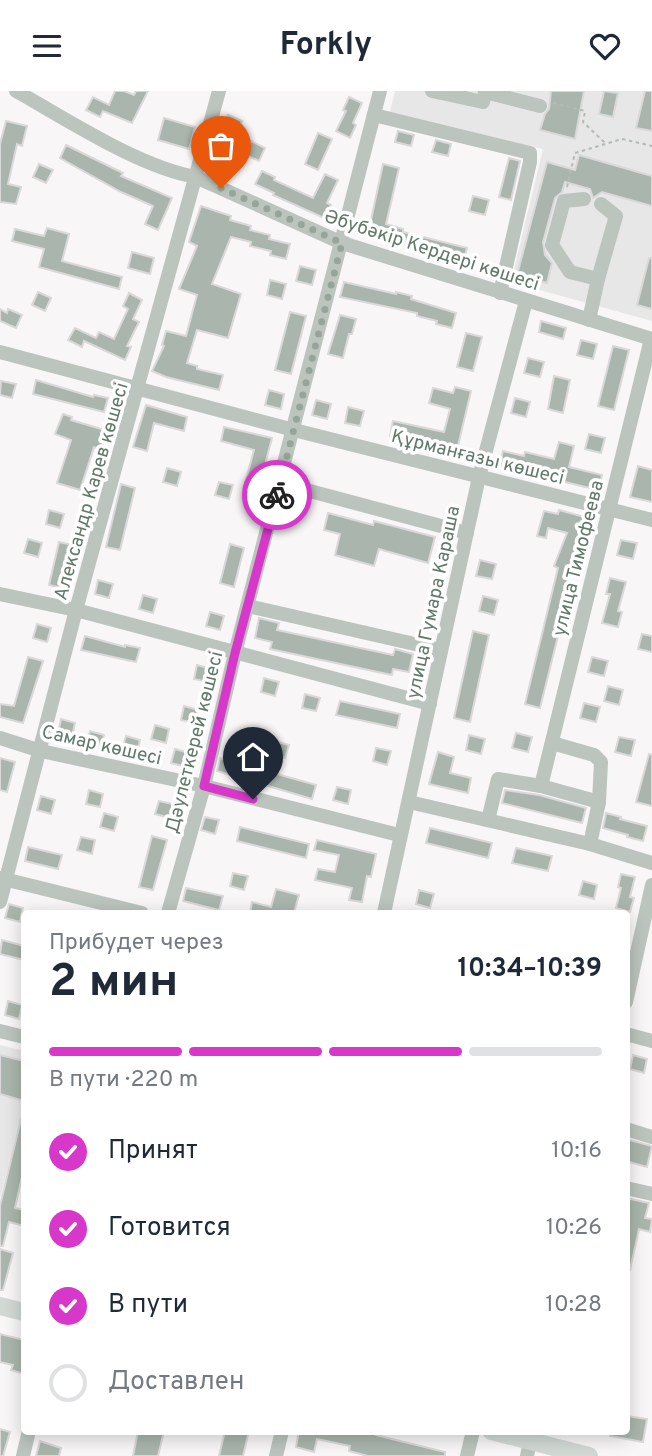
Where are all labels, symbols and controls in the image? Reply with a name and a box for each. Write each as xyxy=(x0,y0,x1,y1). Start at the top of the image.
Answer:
text: Forkly xyxy=(280,26,372,66)
icon: menu xyxy=(28,27,66,65)
icon: heart xyxy=(586,27,624,65)
pin xyxy=(191,116,251,188)
icon: bag xyxy=(202,127,240,165)
street label: Әбубәкір Кердері көшесі xyxy=(321,205,542,297)
street label: Александр Карев көшесі xyxy=(49,380,135,603)
street label: Құрманғазы көшесі xyxy=(388,425,567,491)
courier xyxy=(242,460,312,530)
icon: bike xyxy=(258,476,296,514)
street label: улица Тимофеева xyxy=(548,478,610,639)
street label: улица Гумара Караша xyxy=(402,504,466,701)
street label: Дәулеткерей көшесі xyxy=(161,649,229,836)
street label: Самар көшесі xyxy=(39,720,164,771)
pin xyxy=(223,727,283,799)
icon: home xyxy=(234,738,272,776)
text: Прибудет через xyxy=(49,929,224,958)
text: 10:34–10:39 xyxy=(458,953,602,986)
text: 2 мин xyxy=(49,954,178,1013)
text: В пути · 220 m xyxy=(49,1066,198,1095)
icon: check xyxy=(49,1133,87,1171)
text: Принят xyxy=(108,1135,198,1168)
text: 10:16 xyxy=(551,1137,602,1166)
icon: check xyxy=(49,1210,87,1248)
text: Готовится xyxy=(108,1212,231,1245)
text: 10:26 xyxy=(546,1214,602,1243)
icon: check xyxy=(49,1287,87,1325)
text: В пути xyxy=(108,1289,188,1322)
text: 10:28 xyxy=(545,1291,602,1320)
text: Доставлен xyxy=(108,1366,244,1399)

